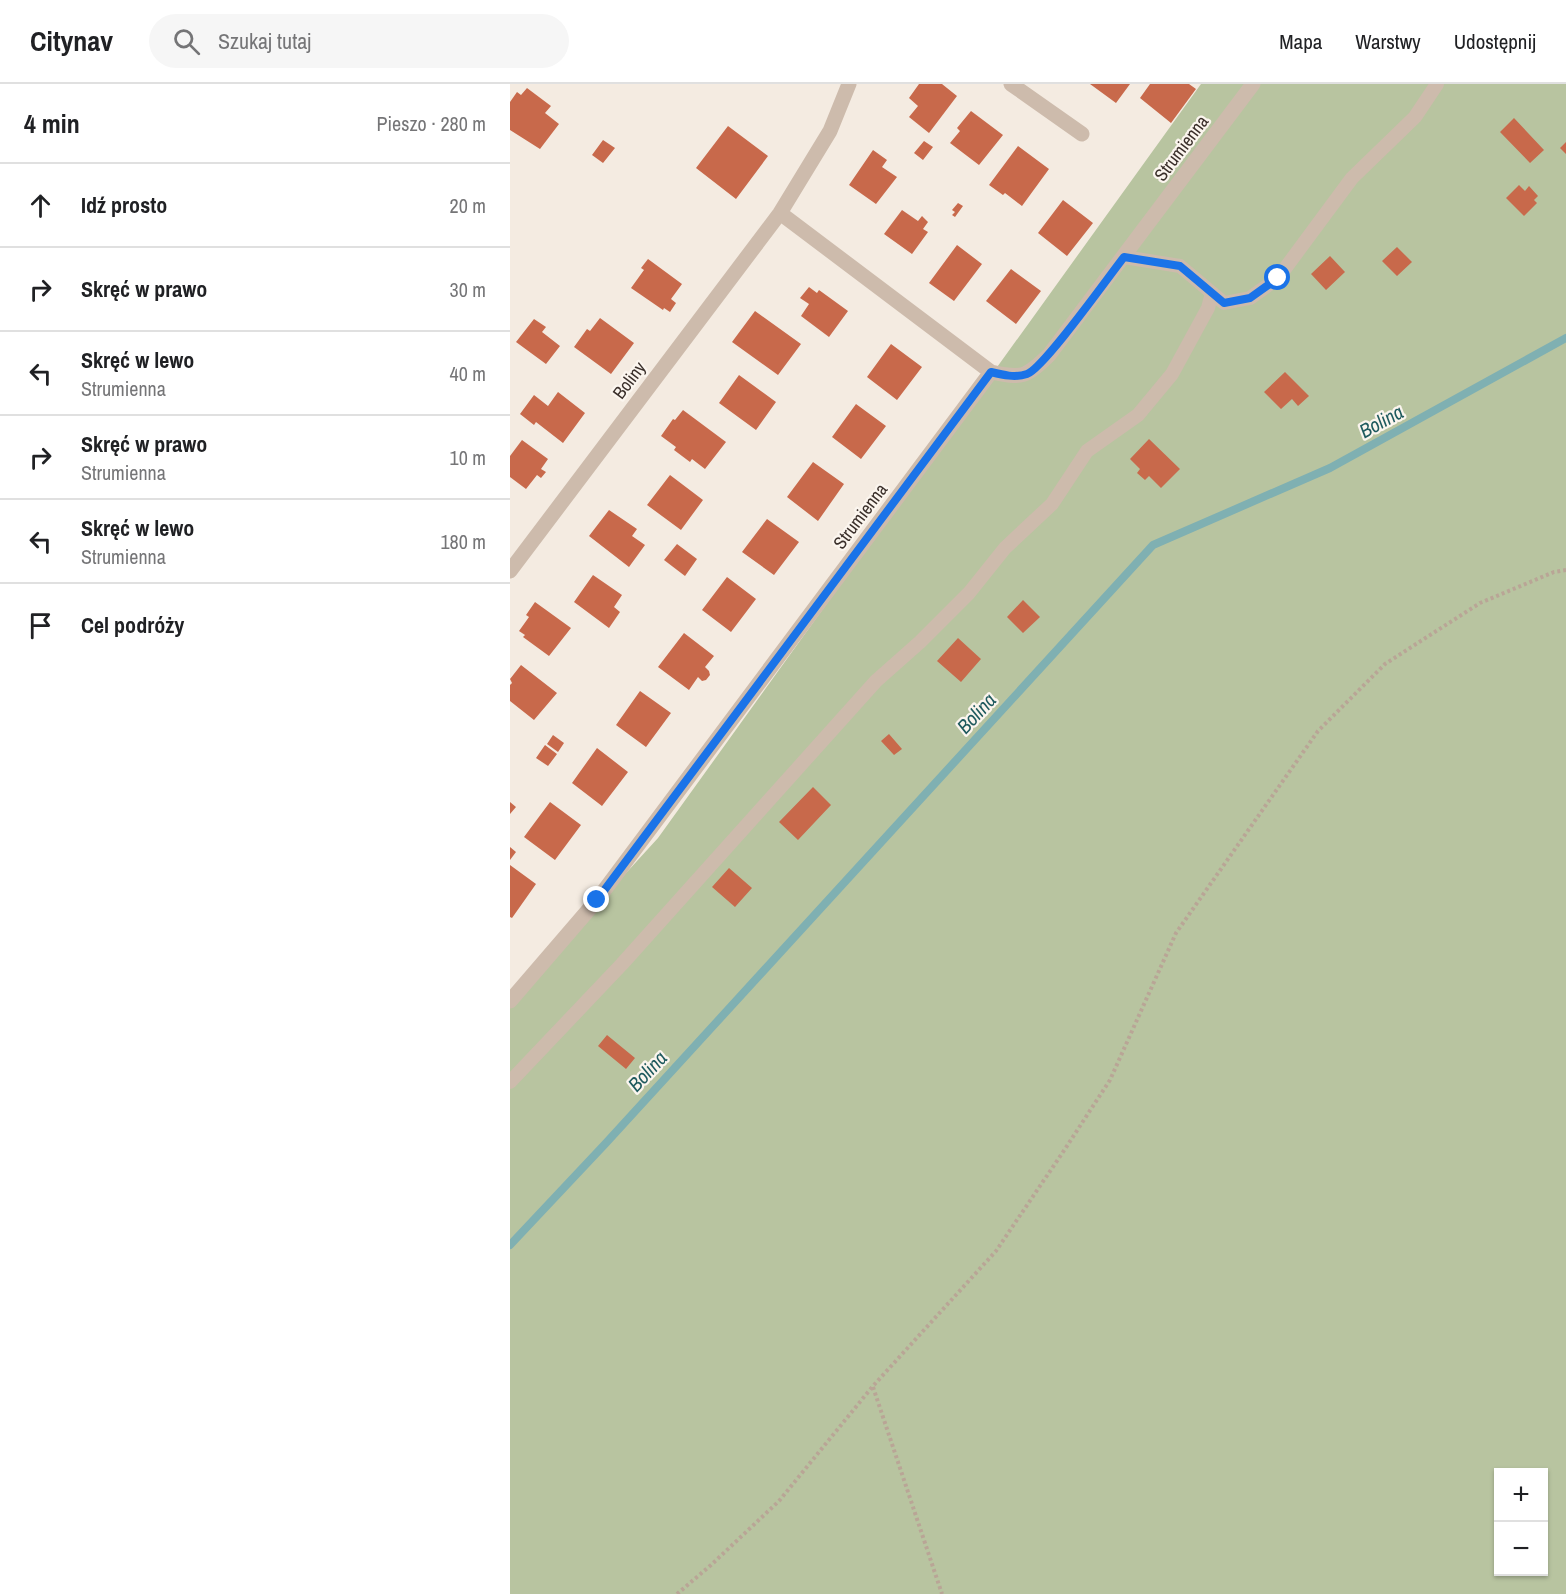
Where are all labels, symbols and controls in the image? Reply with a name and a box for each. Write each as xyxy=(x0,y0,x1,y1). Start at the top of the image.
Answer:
search box xyxy=(149,14,569,68)
text: Citynav xyxy=(30,22,113,60)
icon: search xyxy=(170,25,203,58)
text: Szukaj tutaj xyxy=(218,26,311,56)
text: Mapa xyxy=(1279,27,1322,56)
text: Warstwy xyxy=(1355,27,1421,56)
text: Udostępnij xyxy=(1454,27,1536,56)
text: 4 min xyxy=(24,106,80,141)
text: Pieszo · 280 m xyxy=(377,110,486,137)
street label: Strumienna xyxy=(1148,110,1214,186)
icon: ahead xyxy=(24,189,57,222)
text: Idź prosto xyxy=(81,190,167,220)
text: 20 m xyxy=(450,192,486,219)
route start xyxy=(1264,264,1290,290)
icon: right xyxy=(24,273,57,306)
text: Skręć w prawo xyxy=(81,274,207,304)
text: 30 m xyxy=(450,276,486,303)
text: Skręć w lewo xyxy=(81,345,194,375)
street label: Boliny xyxy=(607,356,652,404)
icon: left xyxy=(24,357,57,390)
text: 40 m xyxy=(450,360,486,387)
text: Strumienna xyxy=(81,375,166,402)
water label: Bolina xyxy=(1354,398,1408,444)
text: Skręć w prawo xyxy=(81,429,207,459)
icon: right xyxy=(24,441,57,474)
text: 10 m xyxy=(450,444,486,471)
text: Strumienna xyxy=(81,459,166,486)
street label: Strumienna xyxy=(827,478,893,554)
text: Skręć w lewo xyxy=(81,513,194,543)
icon: left xyxy=(24,525,57,558)
text: 180 m xyxy=(440,528,486,555)
text: Strumienna xyxy=(81,543,166,570)
icon: arrive xyxy=(24,609,57,642)
text: Cel podróży xyxy=(81,610,184,640)
water label: Bolina xyxy=(950,687,1002,739)
route end xyxy=(583,886,609,912)
water label: Bolina xyxy=(621,1045,673,1097)
map controls xyxy=(1494,1468,1548,1576)
button: + xyxy=(1494,1468,1548,1522)
button: − xyxy=(1494,1522,1548,1576)

